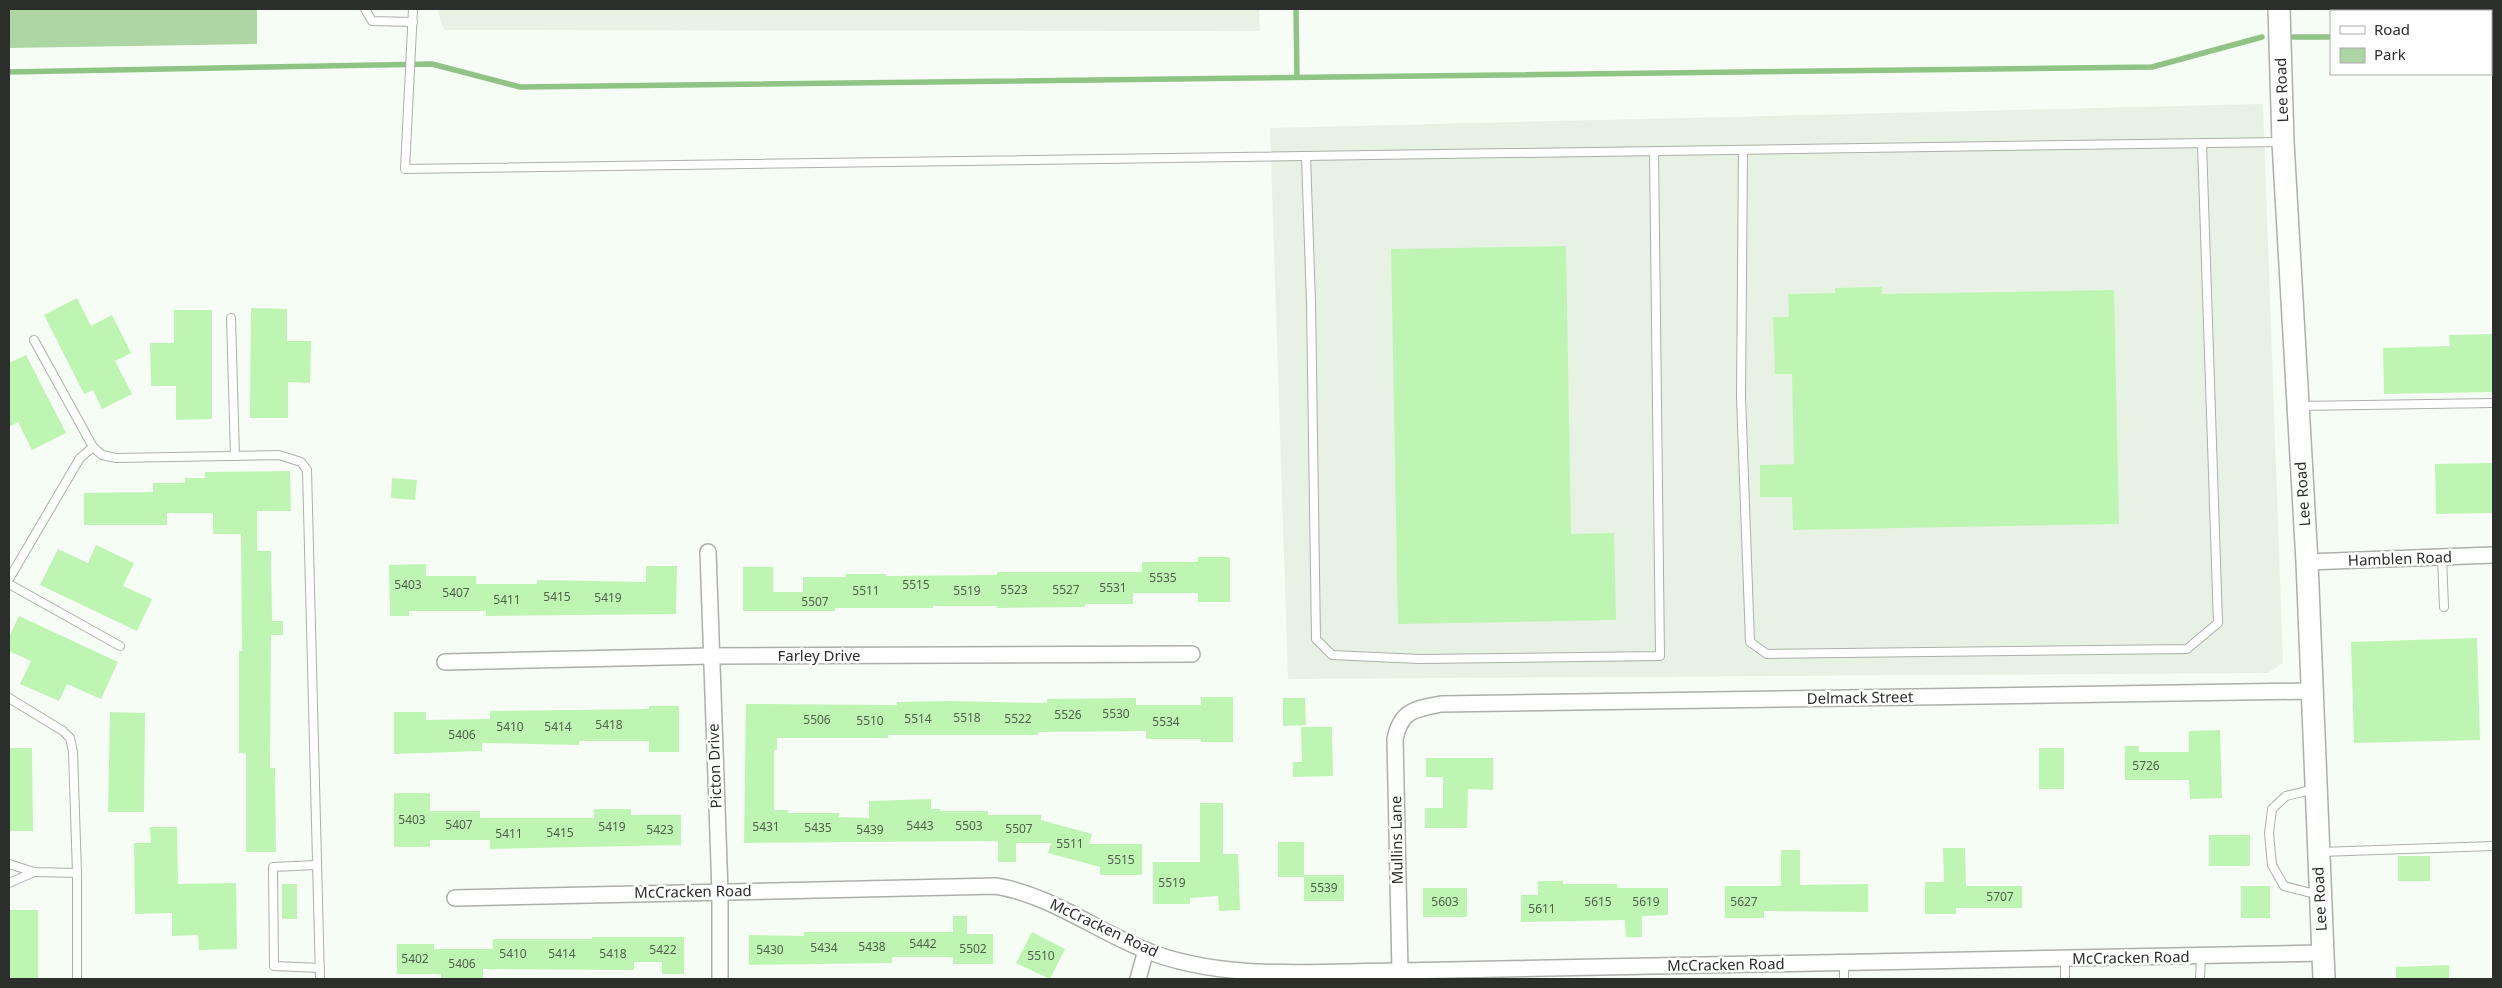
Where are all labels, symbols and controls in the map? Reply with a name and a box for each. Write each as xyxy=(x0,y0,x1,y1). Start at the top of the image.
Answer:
legend xyxy=(2330,10,2492,75)
text: Road xyxy=(2374,19,2410,39)
text: Park xyxy=(2374,44,2406,64)
street label: Lee Road xyxy=(2270,57,2292,123)
street label: Lee Road xyxy=(2290,461,2314,527)
street label: Hamblen Road xyxy=(2347,546,2452,570)
house number: 5535 xyxy=(1149,569,1177,586)
house number: 5403 xyxy=(394,576,422,593)
house number: 5515 xyxy=(902,576,930,593)
house number: 5531 xyxy=(1099,579,1127,596)
house number: 5523 xyxy=(1000,581,1028,598)
house number: 5527 xyxy=(1052,581,1080,598)
house number: 5511 xyxy=(852,582,880,599)
house number: 5519 xyxy=(953,582,981,599)
house number: 5407 xyxy=(442,584,470,601)
house number: 5415 xyxy=(543,588,571,605)
house number: 5419 xyxy=(594,589,622,606)
house number: 5411 xyxy=(493,591,521,608)
house number: 5507 xyxy=(801,593,829,610)
street label: Farley Drive xyxy=(777,645,861,665)
street label: Delmack Street xyxy=(1806,686,1914,708)
house number: 5530 xyxy=(1102,705,1130,722)
house number: 5526 xyxy=(1054,706,1082,723)
house number: 5518 xyxy=(953,709,981,726)
house number: 5514 xyxy=(904,710,932,727)
house number: 5522 xyxy=(1004,710,1032,727)
house number: 5506 xyxy=(803,711,831,728)
house number: 5510 xyxy=(856,712,884,729)
house number: 5534 xyxy=(1152,713,1180,730)
house number: 5418 xyxy=(595,716,623,733)
house number: 5410 xyxy=(496,718,524,735)
house number: 5414 xyxy=(544,718,572,735)
street label: Picton Drive xyxy=(703,723,725,809)
house number: 5406 xyxy=(448,726,476,743)
house number: 5726 xyxy=(2132,757,2160,774)
street label: Mullins Lane xyxy=(1385,795,1407,885)
house number: 5403 xyxy=(398,811,426,828)
house number: 5407 xyxy=(445,816,473,833)
house number: 5443 xyxy=(906,817,934,834)
house number: 5503 xyxy=(955,817,983,834)
house number: 5419 xyxy=(598,818,626,835)
house number: 5431 xyxy=(752,818,780,835)
house number: 5435 xyxy=(804,819,832,836)
house number: 5507 xyxy=(1005,820,1033,837)
house number: 5423 xyxy=(646,821,674,838)
house number: 5439 xyxy=(856,821,884,838)
house number: 5415 xyxy=(546,824,574,841)
house number: 5411 xyxy=(495,825,523,842)
house number: 5511 xyxy=(1056,835,1084,852)
house number: 5515 xyxy=(1107,851,1135,868)
street label: Lee Road xyxy=(2307,866,2331,932)
house number: 5519 xyxy=(1158,874,1186,891)
house number: 5539 xyxy=(1310,879,1338,896)
street label: McCracken Road xyxy=(634,880,752,902)
house number: 5707 xyxy=(1986,888,2014,905)
street label: McCracken Road xyxy=(1047,893,1162,961)
house number: 5603 xyxy=(1431,893,1459,910)
house number: 5615 xyxy=(1584,893,1612,910)
house number: 5619 xyxy=(1632,893,1660,910)
house number: 5627 xyxy=(1730,893,1758,910)
house number: 5611 xyxy=(1528,900,1556,917)
house number: 5442 xyxy=(909,935,937,952)
house number: 5438 xyxy=(858,938,886,955)
house number: 5434 xyxy=(810,939,838,956)
house number: 5502 xyxy=(959,940,987,957)
house number: 5422 xyxy=(649,941,677,958)
house number: 5430 xyxy=(756,941,784,958)
house number: 5410 xyxy=(499,945,527,962)
house number: 5414 xyxy=(548,945,576,962)
house number: 5418 xyxy=(599,945,627,962)
street label: McCracken Road xyxy=(2072,946,2190,968)
house number: 5510 xyxy=(1027,947,1055,964)
house number: 5402 xyxy=(401,950,429,967)
street label: McCracken Road xyxy=(1667,953,1785,975)
house number: 5406 xyxy=(448,955,476,972)

